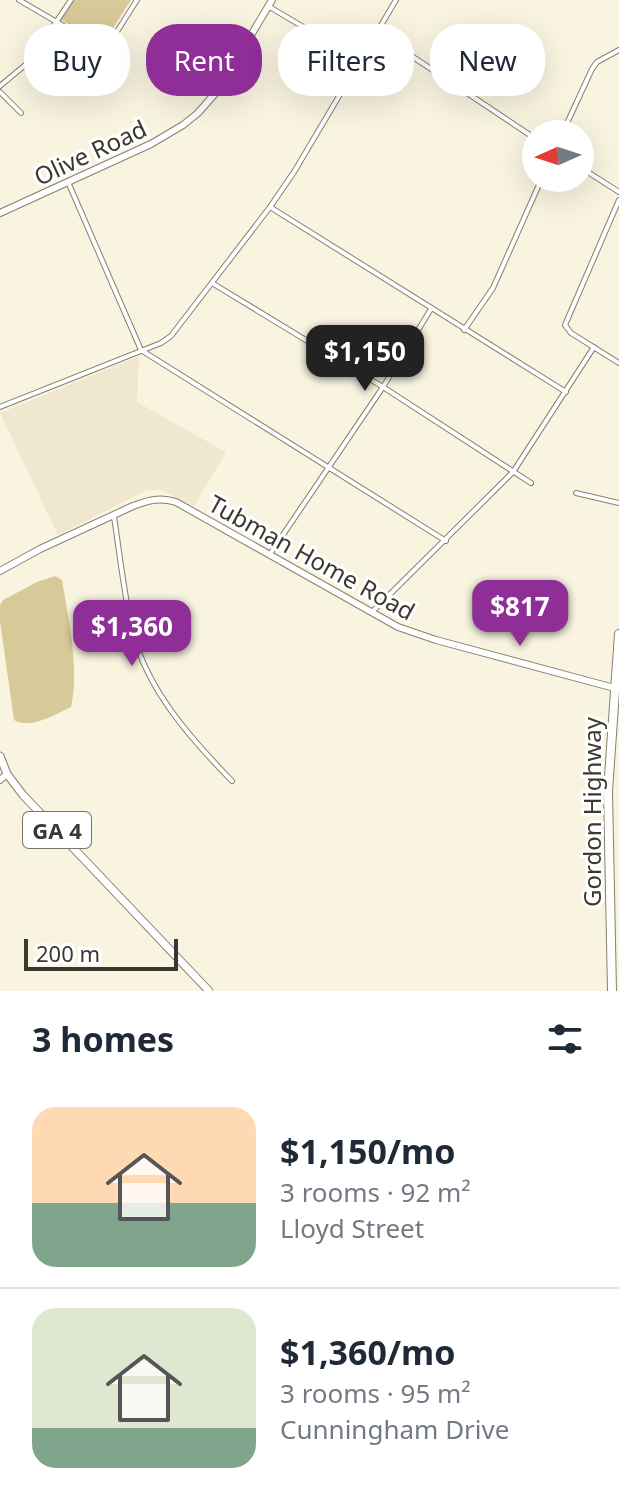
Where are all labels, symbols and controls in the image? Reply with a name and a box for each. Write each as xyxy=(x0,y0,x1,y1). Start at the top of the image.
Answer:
chip: Buy xyxy=(24,24,130,96)
chip: Rent xyxy=(146,24,262,96)
chip: Filters xyxy=(278,24,414,96)
chip: New xyxy=(430,24,545,96)
street label: Olive Road xyxy=(28,112,152,192)
north arrow xyxy=(522,120,594,192)
map controls xyxy=(522,120,594,192)
pin: $1,150 xyxy=(300,325,430,393)
text: $1,150 xyxy=(324,333,406,369)
street label: Tubman Home Road xyxy=(203,487,421,627)
pin: $817 xyxy=(473,580,567,648)
text: $817 xyxy=(490,588,550,624)
pin: $1,360 xyxy=(67,600,197,668)
text: $1,360 xyxy=(91,608,173,644)
street label: Gordon Highway xyxy=(575,716,608,907)
road number: GA 4 xyxy=(23,812,91,848)
scale bar xyxy=(24,935,178,971)
text: 200 m xyxy=(36,938,100,968)
text: 3 homes xyxy=(32,1016,174,1062)
icon: filters xyxy=(543,1017,587,1061)
text: $1,150/mo xyxy=(280,1128,455,1174)
icon: home xyxy=(96,1139,192,1235)
text: 3 rooms · 92 m² xyxy=(280,1174,470,1210)
text: Lloyd Street xyxy=(280,1210,424,1246)
text: $1,360/mo xyxy=(280,1329,455,1375)
icon: home xyxy=(96,1340,192,1436)
text: 3 rooms · 95 m² xyxy=(280,1375,470,1411)
text: Cunningham Drive xyxy=(280,1411,509,1447)

